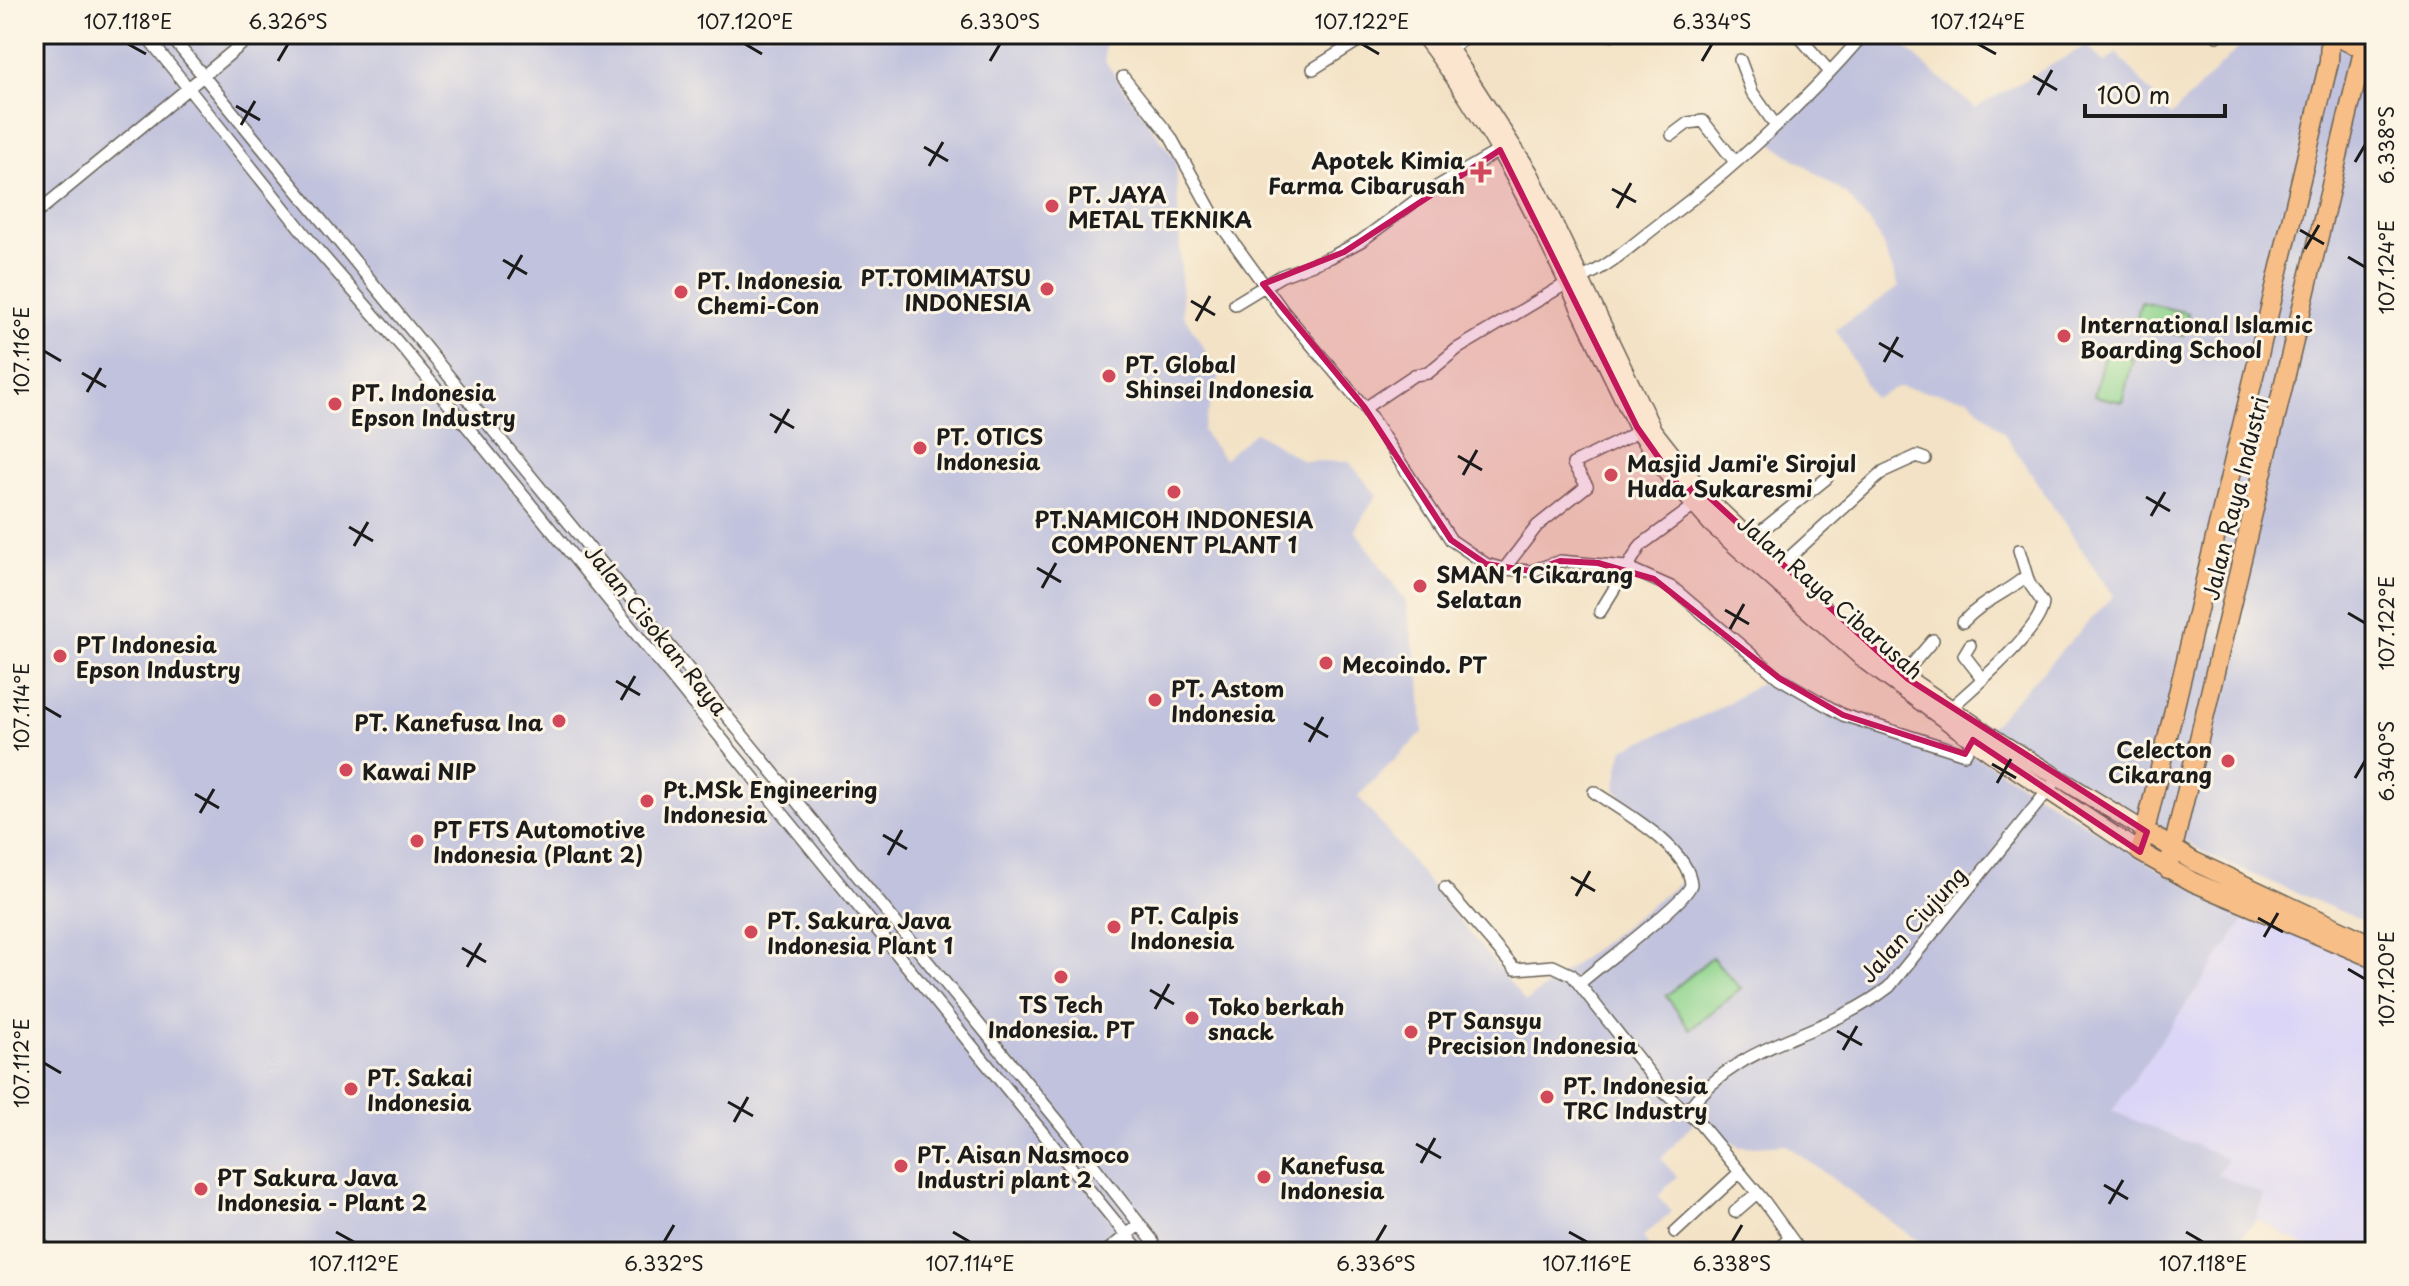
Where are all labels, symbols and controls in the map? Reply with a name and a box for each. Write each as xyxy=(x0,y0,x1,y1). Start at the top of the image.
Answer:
text: 107.118°E xyxy=(84,6,172,36)
text: 6.326°S xyxy=(248,6,328,36)
text: 107.120°E xyxy=(697,6,793,36)
text: 6.330°S xyxy=(960,6,1040,36)
text: 107.122°E xyxy=(1315,6,1409,36)
text: 6.334°S xyxy=(1672,6,1752,36)
text: 107.124°E xyxy=(1931,6,2025,36)
scale bar xyxy=(2085,68,2225,118)
text: 100 m xyxy=(2097,76,2170,112)
text: 6.338°S xyxy=(2371,106,2401,184)
place label: Apotek Kimia Farma Cibarusah xyxy=(1268,143,1465,201)
marker: Apotek Kimia Farma Cibarusah xyxy=(1472,163,1490,181)
place label: PT. JAYA METAL TEKNIKA xyxy=(1068,177,1252,235)
marker: PT. JAYA METAL TEKNIKA xyxy=(1043,197,1061,215)
text: 107.124°E xyxy=(2371,220,2401,314)
place label: PT.TOMIMATSU INDONESIA xyxy=(861,260,1031,318)
place label: PT. Indonesia Chemi-Con xyxy=(697,263,842,321)
marker: PT.TOMIMATSU INDONESIA xyxy=(1038,280,1056,298)
marker: PT. Indonesia Chemi-Con xyxy=(672,283,690,301)
text: 107.116°E xyxy=(6,306,36,396)
place label: International Islamic Boarding School xyxy=(2080,307,2313,365)
marker: International Islamic Boarding School xyxy=(2055,327,2073,345)
place label: PT. Global Shinsei Indonesia xyxy=(1125,347,1314,405)
marker: PT. Global Shinsei Indonesia xyxy=(1100,367,1118,385)
place label: PT. Indonesia Epson Industry xyxy=(351,375,516,433)
street label: Jalan Raya Industri xyxy=(2193,392,2275,604)
marker: PT. Indonesia Epson Industry xyxy=(326,395,344,413)
place label: PT. OTICS Indonesia xyxy=(936,419,1043,477)
marker: PT. OTICS Indonesia xyxy=(911,439,929,457)
place label: Masjid Jami'e Sirojul Huda Sukaresmi xyxy=(1627,446,1856,504)
marker: Masjid Jami'e Sirojul Huda Sukaresmi xyxy=(1602,466,1620,484)
marker: PT.NAMICOH INDONESIA COMPONENT PLANT 1 xyxy=(1165,483,1183,501)
place label: PT.NAMICOH INDONESIA COMPONENT PLANT 1 xyxy=(1035,502,1313,560)
street label: Jalan Raya Cibarusah xyxy=(1731,506,1931,686)
street label: Jalan Cisokan Raya xyxy=(577,536,737,722)
place label: SMAN 1 Cikarang Selatan xyxy=(1436,557,1633,615)
text: 107.122°E xyxy=(2371,576,2401,670)
marker: SMAN 1 Cikarang Selatan xyxy=(1411,577,1429,595)
place label: PT Indonesia Epson Industry xyxy=(76,627,241,685)
marker: PT Indonesia Epson Industry xyxy=(51,647,69,665)
place label: Mecoindo. PT xyxy=(1342,647,1487,680)
marker: Mecoindo. PT xyxy=(1317,654,1335,672)
text: 107.114°E xyxy=(6,663,36,751)
place label: PT. Astom Indonesia xyxy=(1171,671,1284,729)
marker: PT. Astom Indonesia xyxy=(1146,691,1164,709)
place label: PT. Kanefusa Ina xyxy=(354,705,544,738)
marker: PT. Kanefusa Ina xyxy=(550,712,568,730)
text: 6.340°S xyxy=(2371,721,2401,801)
place label: Celecton Cikarang xyxy=(2108,732,2212,790)
marker: Celecton Cikarang xyxy=(2219,752,2237,770)
place label: Kawai NIP xyxy=(362,754,476,787)
marker: Kawai NIP xyxy=(337,761,355,779)
place label: Pt.MSk Engineering Indonesia xyxy=(663,772,878,830)
marker: Pt.MSk Engineering Indonesia xyxy=(638,792,656,810)
place label: PT FTS Automotive Indonesia (Plant 2) xyxy=(433,812,645,870)
marker: PT FTS Automotive Indonesia (Plant 2) xyxy=(408,832,426,850)
street label: Jalan Ciujung xyxy=(1851,859,1973,989)
place label: PT. Calpis Indonesia xyxy=(1130,898,1239,956)
place label: PT. Sakura Java Indonesia Plant 1 xyxy=(767,903,953,961)
marker: PT. Calpis Indonesia xyxy=(1105,918,1123,936)
marker: PT. Sakura Java Indonesia Plant 1 xyxy=(742,923,760,941)
text: 107.120°E xyxy=(2371,931,2401,1027)
marker: TS Tech Indonesia. PT xyxy=(1052,968,1070,986)
place label: TS Tech Indonesia. PT xyxy=(988,987,1135,1045)
place label: Toko berkah snack xyxy=(1208,989,1345,1047)
place label: PT Sansyu Precision Indonesia xyxy=(1427,1003,1638,1061)
marker: Toko berkah snack xyxy=(1183,1009,1201,1027)
text: 107.112°E xyxy=(6,1018,36,1108)
marker: PT Sansyu Precision Indonesia xyxy=(1402,1023,1420,1041)
place label: PT. Sakai Indonesia xyxy=(367,1060,472,1118)
place label: PT. Indonesia TRC Industry xyxy=(1563,1068,1708,1126)
marker: PT. Sakai Indonesia xyxy=(342,1080,360,1098)
marker: PT. Indonesia TRC Industry xyxy=(1538,1088,1556,1106)
place label: PT. Aisan Nasmoco Industri plant 2 xyxy=(917,1137,1129,1195)
place label: Kanefusa Indonesia xyxy=(1280,1148,1385,1206)
marker: PT. Aisan Nasmoco Industri plant 2 xyxy=(892,1157,910,1175)
place label: PT Sakura Java Indonesia - Plant 2 xyxy=(217,1160,427,1218)
marker: Kanefusa Indonesia xyxy=(1255,1168,1273,1186)
marker: PT Sakura Java Indonesia - Plant 2 xyxy=(192,1180,210,1198)
text: 107.112°E xyxy=(309,1248,399,1278)
text: 6.332°S xyxy=(624,1248,704,1278)
text: 107.114°E xyxy=(926,1248,1014,1278)
text: 6.336°S xyxy=(1336,1248,1416,1278)
text: 107.116°E xyxy=(1542,1248,1632,1278)
text: 6.338°S xyxy=(1693,1248,1771,1278)
text: 107.118°E xyxy=(2159,1248,2247,1278)

